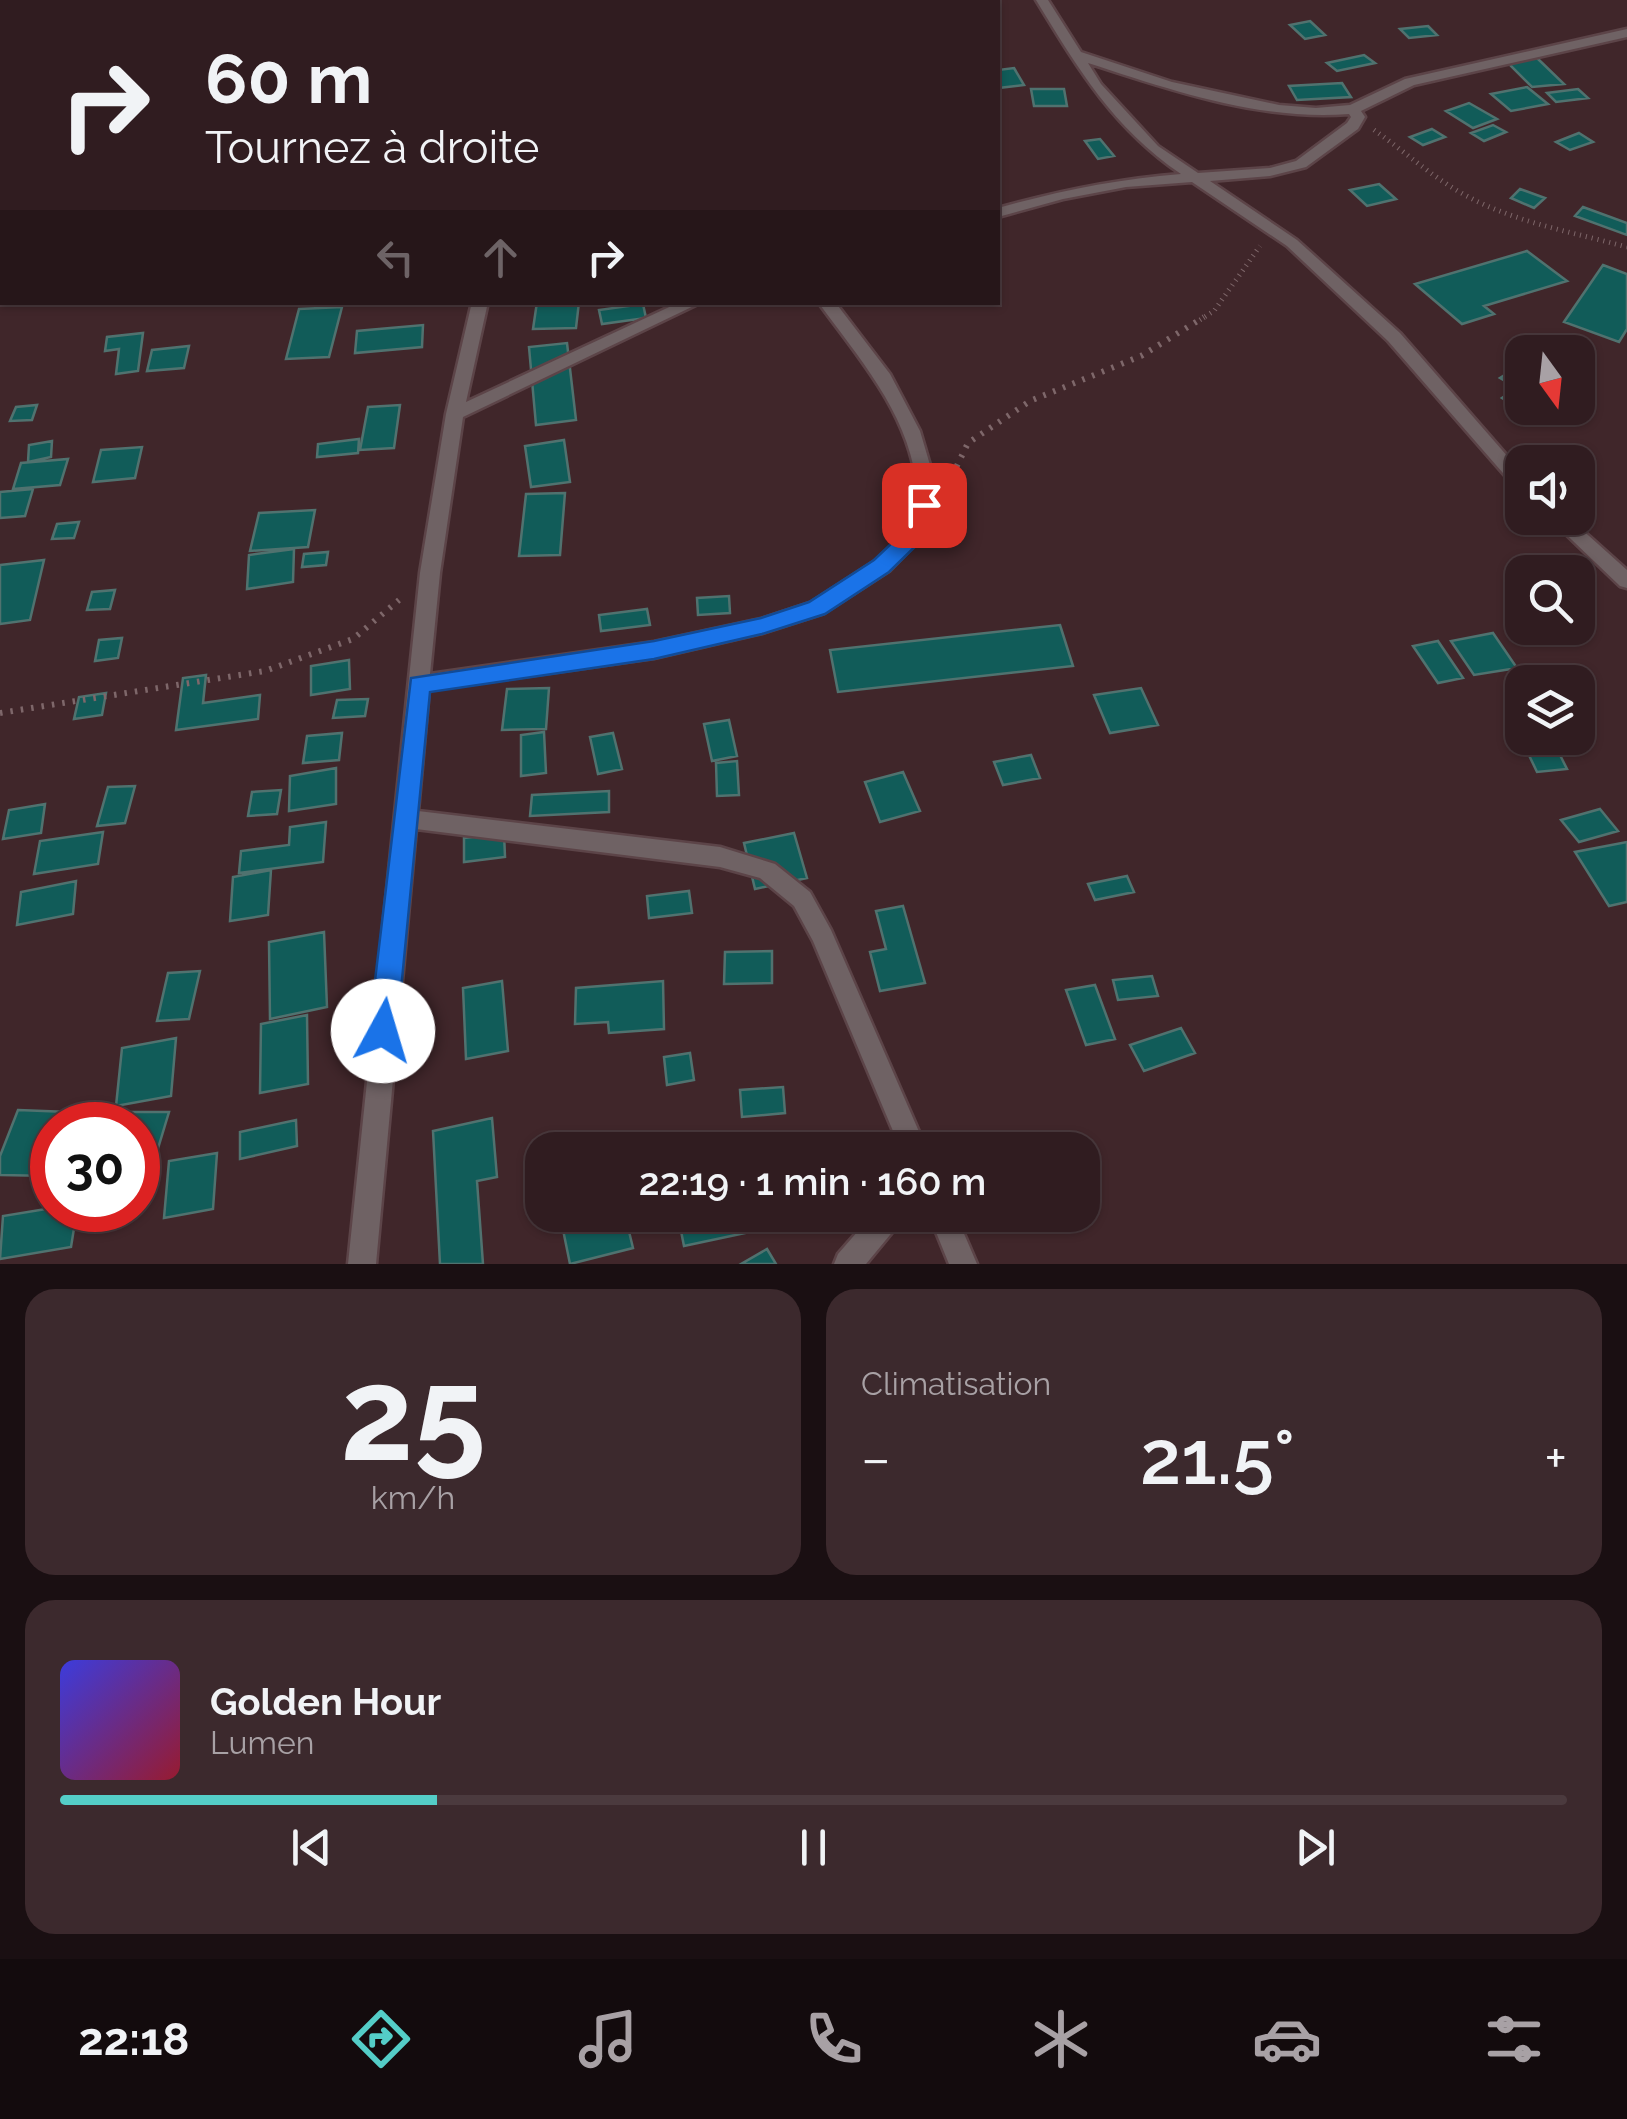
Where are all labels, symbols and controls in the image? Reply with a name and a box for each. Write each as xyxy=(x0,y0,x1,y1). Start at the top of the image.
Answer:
text: 60 m xyxy=(205,37,372,119)
icon: right xyxy=(40,40,170,170)
text: Tournez à droite xyxy=(205,121,539,174)
icon: left xyxy=(368,230,423,285)
icon: ahead xyxy=(473,230,528,285)
icon: right xyxy=(578,230,633,285)
north arrow xyxy=(1505,335,1595,425)
map controls xyxy=(1505,335,1595,755)
button: sound xyxy=(1505,445,1595,535)
pin xyxy=(882,463,967,548)
icon: arrive xyxy=(897,478,952,533)
button: search xyxy=(1505,555,1595,645)
button: layers xyxy=(1505,665,1595,755)
position arrow xyxy=(331,979,435,1083)
speed limit sign: 30 xyxy=(30,1102,160,1232)
text: 22:19 · 1 min · 160 m xyxy=(639,1159,986,1204)
text: 25 xyxy=(340,1338,486,1490)
text: Climatisation xyxy=(861,1365,1051,1402)
text: 21.5° xyxy=(1140,1413,1295,1502)
text: − xyxy=(861,1426,891,1491)
text: + xyxy=(1544,1426,1567,1491)
text: km/h xyxy=(371,1479,455,1516)
text: Golden Hour xyxy=(210,1679,441,1724)
text: Lumen xyxy=(210,1724,314,1761)
icon: previous xyxy=(284,1820,339,1875)
icon: pause xyxy=(786,1820,841,1875)
icon: next xyxy=(1288,1820,1343,1875)
icon: directions xyxy=(346,2004,416,2074)
icon: music xyxy=(573,2004,643,2074)
icon: phone xyxy=(799,2004,869,2074)
icon: climate xyxy=(1026,2004,1096,2074)
icon: car xyxy=(1252,2004,1322,2074)
icon: filters xyxy=(1479,2004,1549,2074)
text: 22:18 xyxy=(78,2013,190,2066)

